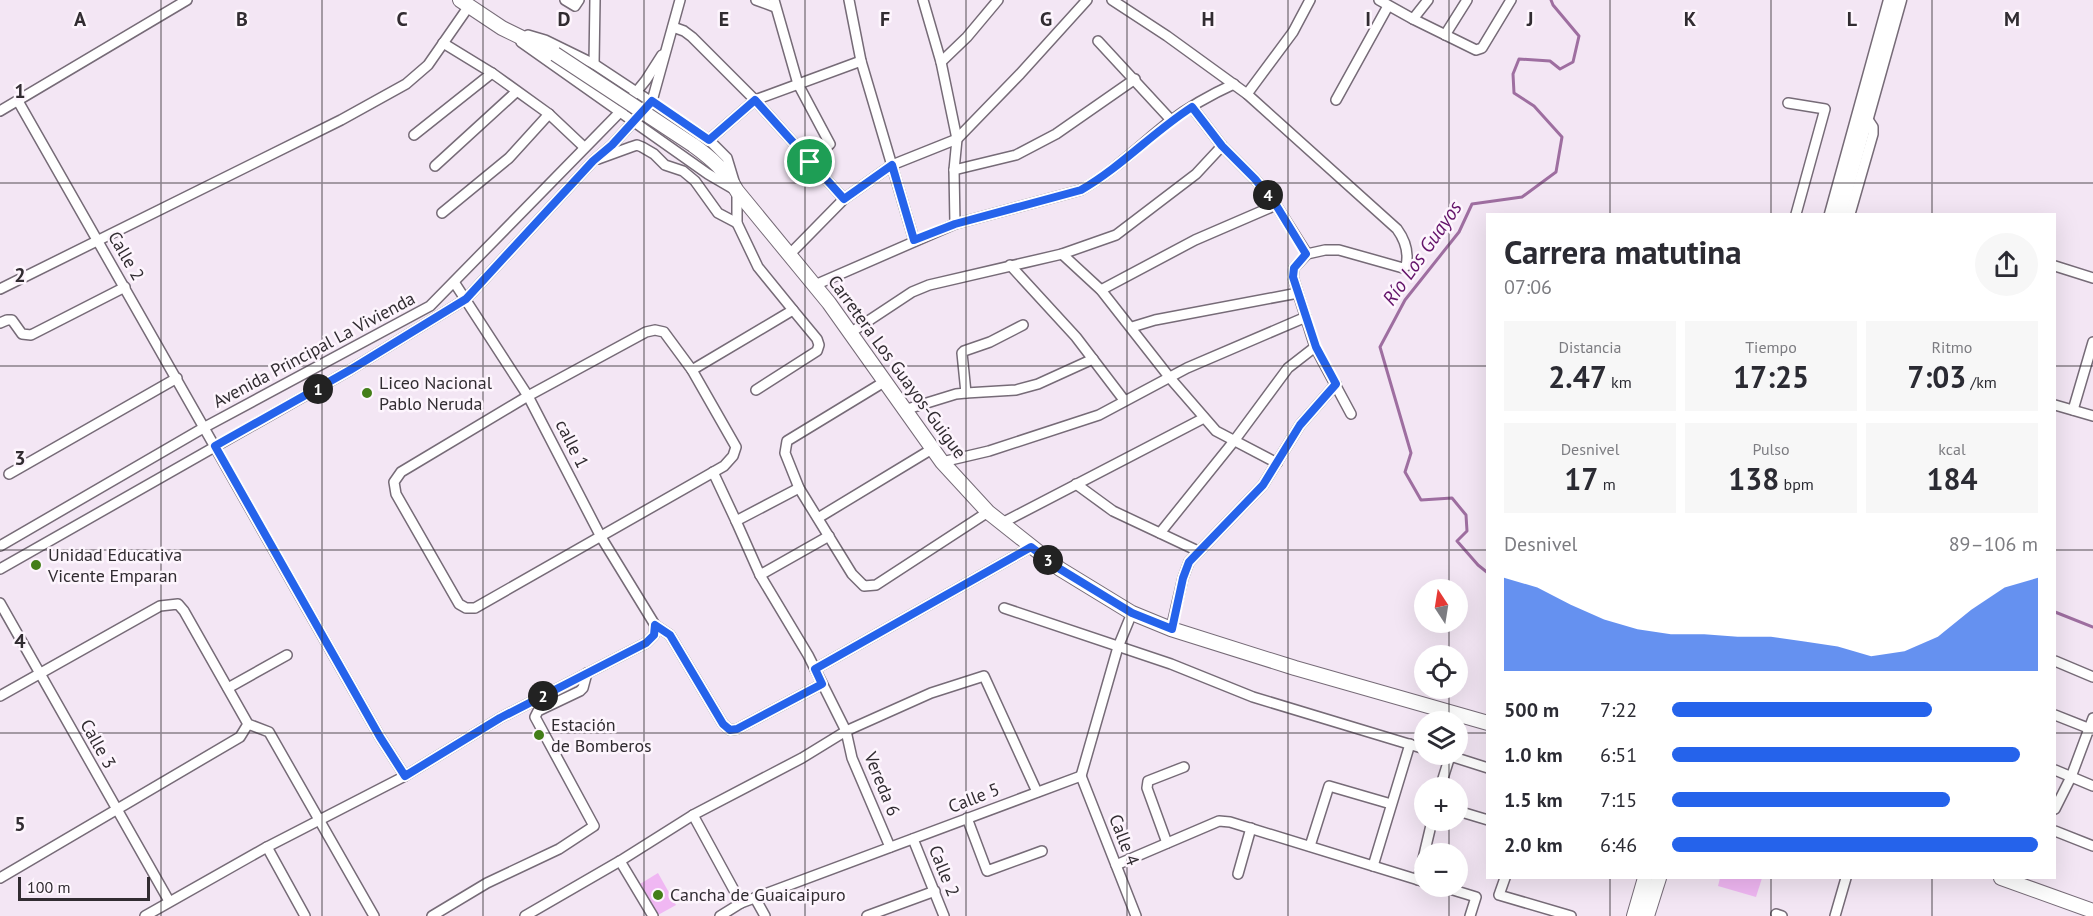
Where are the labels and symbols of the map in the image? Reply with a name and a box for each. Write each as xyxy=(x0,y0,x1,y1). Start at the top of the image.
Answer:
text: A xyxy=(74,6,87,32)
text: B xyxy=(236,6,248,32)
text: C xyxy=(396,6,408,32)
text: D xyxy=(558,6,571,32)
text: E xyxy=(719,6,729,32)
text: F xyxy=(880,6,890,32)
text: G xyxy=(1040,6,1052,32)
text: H xyxy=(1201,6,1215,32)
text: I xyxy=(1365,6,1371,32)
text: J xyxy=(1526,6,1533,32)
text: K xyxy=(1684,6,1697,32)
text: L xyxy=(1847,6,1858,32)
text: M xyxy=(2004,6,2020,32)
text: 1 xyxy=(14,78,26,104)
pin xyxy=(784,136,835,187)
pin: 4 xyxy=(1253,180,1283,210)
water label: Río Los Guayos xyxy=(1376,196,1468,310)
street label: Calle 2 xyxy=(103,227,150,285)
text: 2 xyxy=(14,262,26,288)
street label: Carretera Los Guayos-Guigue xyxy=(823,271,972,463)
street label: Avenida Principal La Vivienda xyxy=(209,286,419,413)
place label: Liceo Nacional Pablo Neruda xyxy=(379,371,493,415)
pin: 1 xyxy=(303,374,333,404)
marker: Liceo Nacional Pablo Neruda xyxy=(360,386,374,400)
street label: calle 1 xyxy=(551,416,594,472)
text: 3 xyxy=(14,445,26,471)
place label: Unidad Educativa Vicente Emparan xyxy=(47,543,182,587)
pin: 3 xyxy=(1033,545,1063,575)
marker: Unidad Educativa Vicente Emparan xyxy=(29,558,43,572)
north arrow xyxy=(1414,579,1468,633)
text: 4 xyxy=(14,628,26,654)
pin: 2 xyxy=(528,681,558,711)
place label: Estación de Bomberos xyxy=(551,713,652,757)
street label: Calle 3 xyxy=(75,715,121,773)
marker: Estación de Bomberos xyxy=(532,728,546,742)
street label: Vereda 6 xyxy=(859,748,906,819)
street label: Calle 5 xyxy=(945,777,1003,818)
text: 5 xyxy=(14,811,26,837)
street label: Calle 4 xyxy=(1104,811,1145,869)
street label: Calle 2 xyxy=(924,842,965,900)
scale bar xyxy=(18,874,150,902)
place label: Cancha de Guaicaipuro xyxy=(670,883,846,906)
marker: Cancha de Guaicaipuro xyxy=(651,888,665,902)

